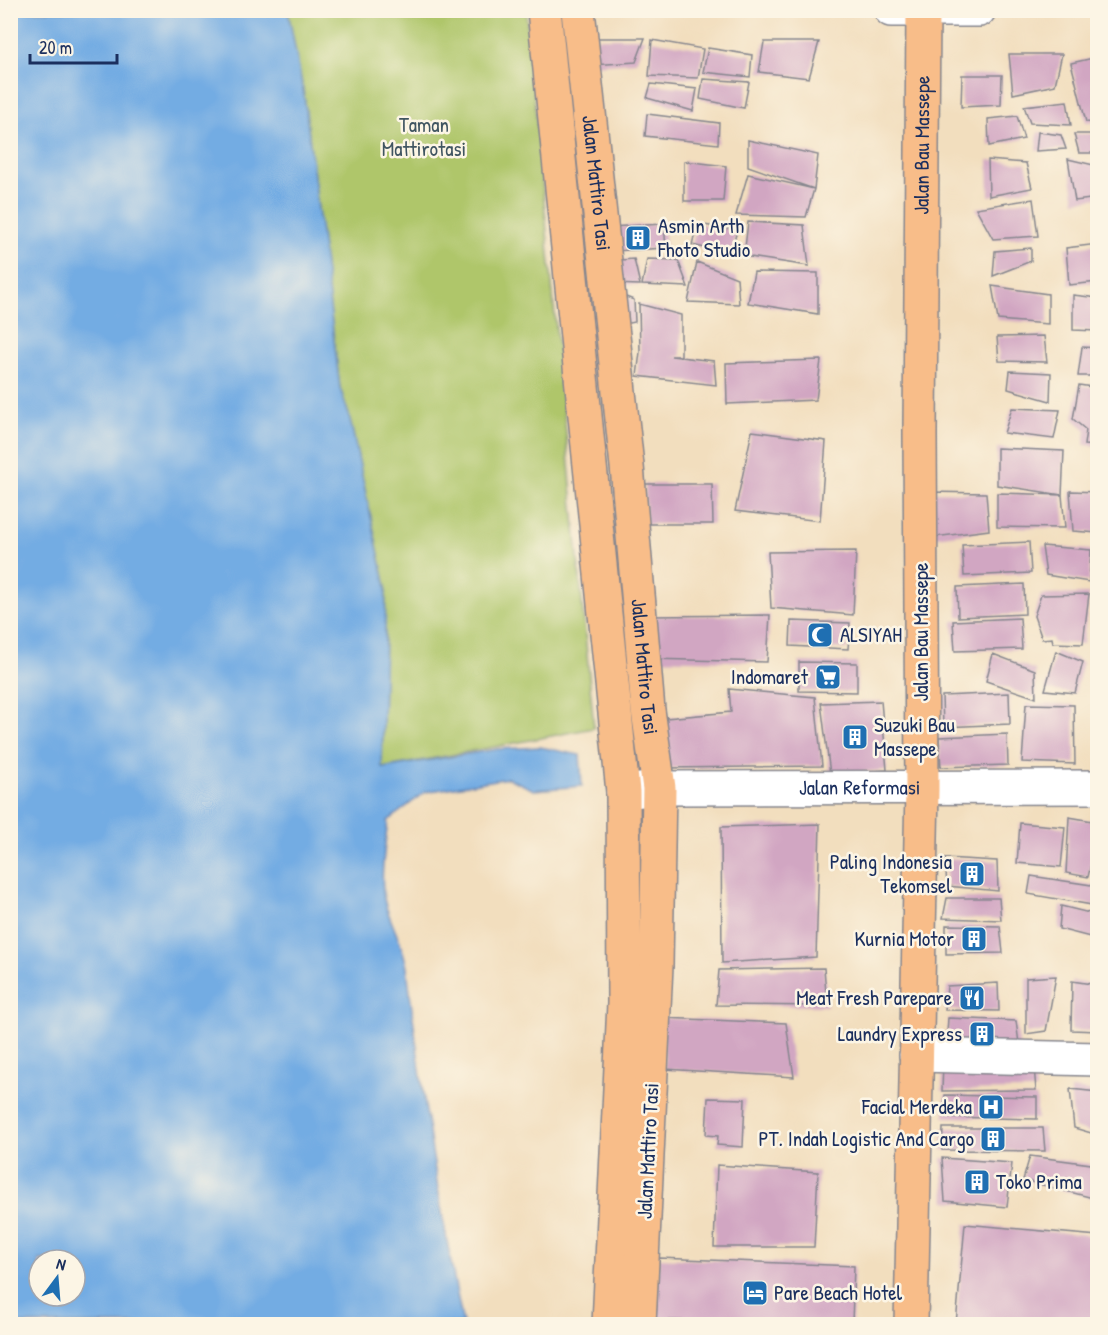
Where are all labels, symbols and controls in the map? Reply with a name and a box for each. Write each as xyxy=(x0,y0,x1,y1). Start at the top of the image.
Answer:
scale bar xyxy=(30,27,117,65)
text: 20 m xyxy=(39,35,72,60)
street label: Jalan Bau Massepe xyxy=(907,76,937,215)
park label: Taman Mattirotasi xyxy=(382,110,466,163)
street label: Jalan Mattiro Tasi xyxy=(575,114,619,252)
place label: Asmin Arth Fhoto Studio xyxy=(657,211,750,264)
building icon: Asmin Arth Fhoto Studio xyxy=(623,223,653,253)
street label: Jalan Bau Massepe xyxy=(906,563,935,701)
street label: Jalan Mattiro Tasi xyxy=(624,597,666,736)
mosque icon: ALSIYAH xyxy=(805,620,835,650)
place label: ALSIYAH xyxy=(840,620,902,649)
place label: Indomaret xyxy=(731,662,809,691)
supermarket icon: Indomaret xyxy=(813,662,843,692)
place label: Suzuki Bau Massepe xyxy=(874,710,956,763)
building icon: Suzuki Bau Massepe xyxy=(840,722,870,752)
street label: Jalan Reformasi xyxy=(799,772,921,802)
place label: Paling Indonesia Tekomsel xyxy=(830,847,952,900)
building icon: Paling Indonesia Tekomsel xyxy=(957,859,987,889)
place label: Kurnia Motor xyxy=(855,924,954,953)
building icon: Kurnia Motor xyxy=(959,924,989,954)
place label: Meat Fresh Parepare xyxy=(796,983,952,1012)
restaurant icon: Meat Fresh Parepare xyxy=(957,983,987,1013)
place label: Laundry Express xyxy=(838,1019,962,1048)
building icon: Laundry Express xyxy=(967,1019,997,1049)
street label: Jalan Mattiro Tasi xyxy=(629,1082,666,1220)
place label: Facial Merdeka xyxy=(861,1092,972,1121)
hospital icon: Facial Merdeka xyxy=(976,1092,1006,1122)
place label: PT. Indah Logistic And Cargo xyxy=(759,1124,974,1153)
building icon: PT. Indah Logistic And Cargo xyxy=(978,1124,1008,1154)
building icon: Toko Prima xyxy=(962,1167,992,1197)
place label: Toko Prima xyxy=(996,1167,1082,1196)
north arrow xyxy=(27,1248,87,1308)
text: N xyxy=(54,1252,69,1275)
hotel icon: Pare Beach Hotel xyxy=(740,1278,770,1308)
place label: Pare Beach Hotel xyxy=(774,1278,903,1307)

